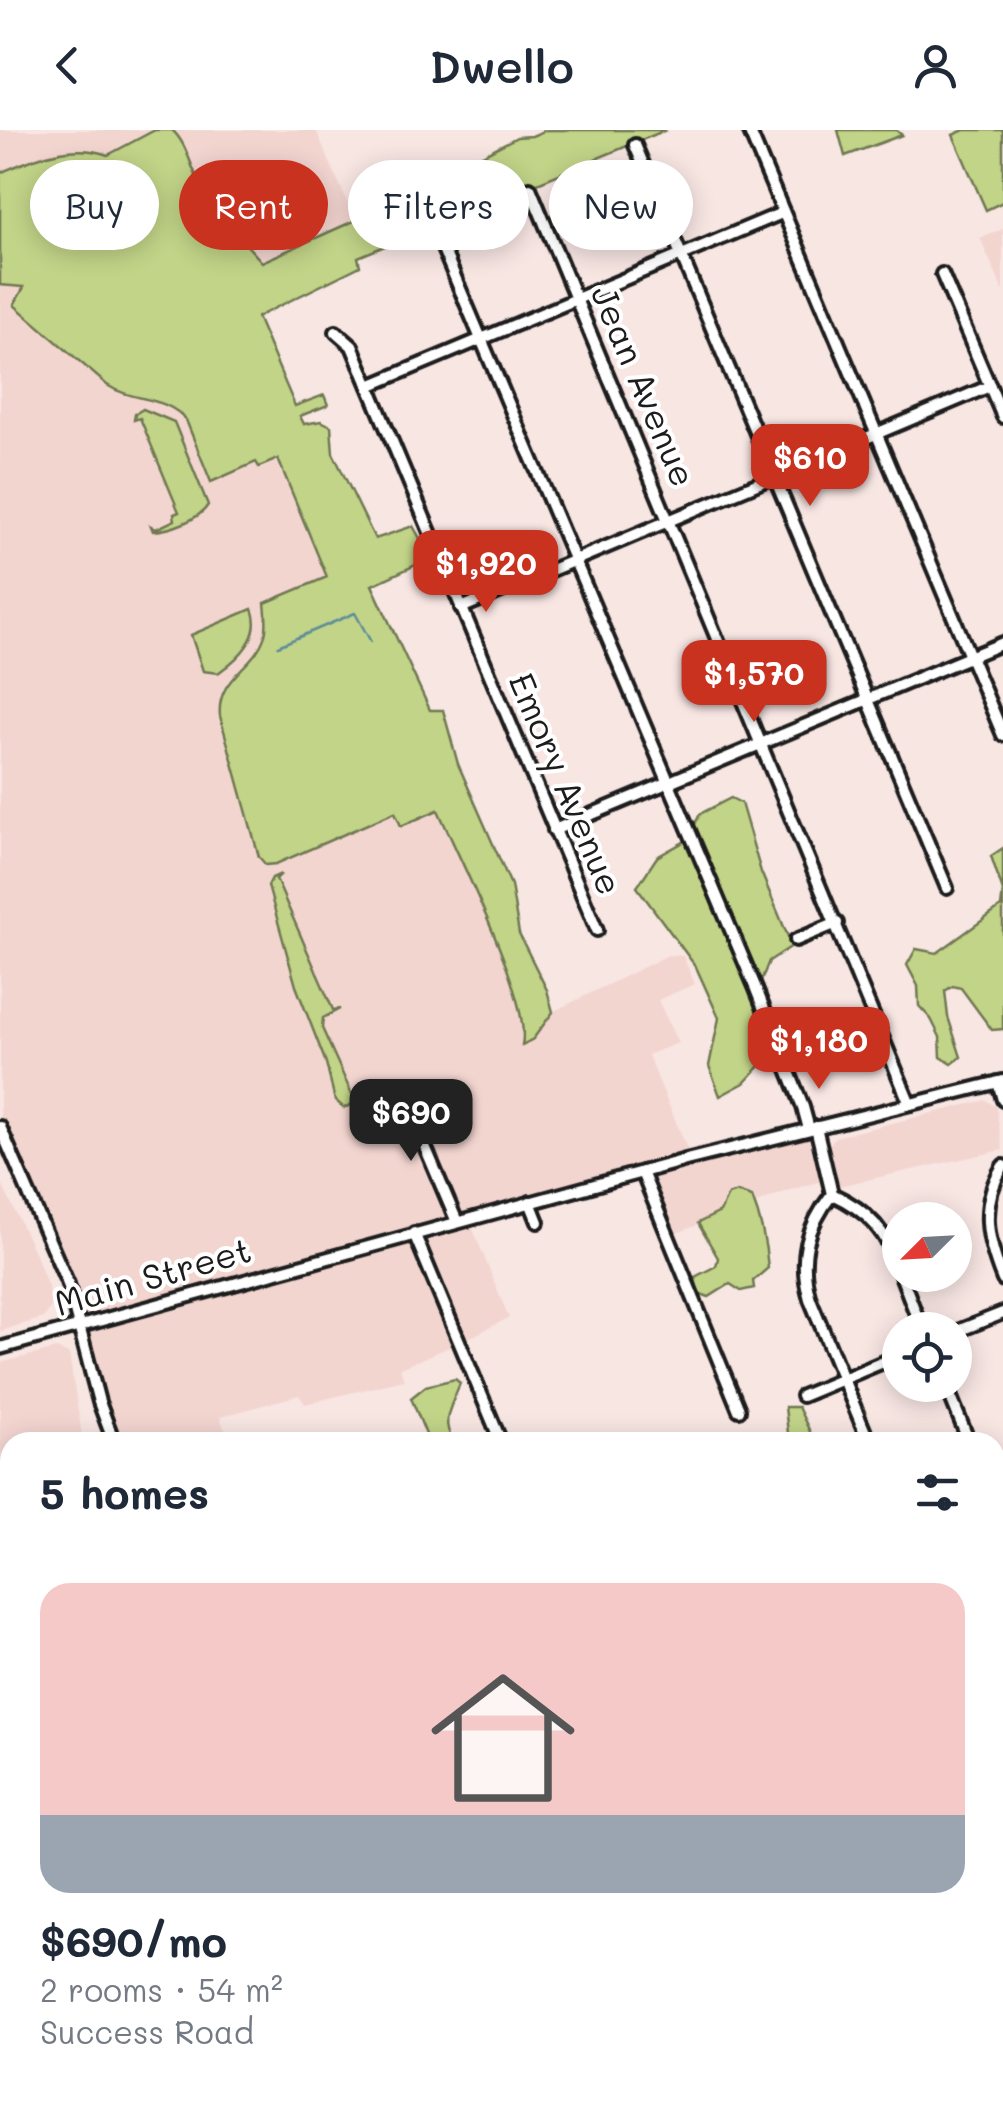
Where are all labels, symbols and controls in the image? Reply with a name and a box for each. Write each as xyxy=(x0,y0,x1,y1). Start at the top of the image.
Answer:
text: Dwello xyxy=(429,36,574,94)
icon: back xyxy=(40,38,95,93)
icon: person xyxy=(908,38,963,93)
chip: Buy xyxy=(30,160,159,250)
chip: Rent xyxy=(179,160,328,250)
chip: Filters xyxy=(348,160,529,250)
chip: New xyxy=(549,160,693,250)
street label: Jean Avenue xyxy=(582,278,708,493)
pin: $610 xyxy=(751,424,869,509)
text: $610 xyxy=(773,435,847,477)
pin: $1,920 xyxy=(405,530,567,615)
text: $1,920 xyxy=(435,541,537,583)
pin: $1,570 xyxy=(673,640,835,725)
text: $1,570 xyxy=(704,651,804,693)
street label: Emory Avenue xyxy=(499,665,634,901)
pin: $1,180 xyxy=(738,1007,900,1092)
text: $1,180 xyxy=(770,1018,868,1060)
pin: $690 xyxy=(352,1079,470,1164)
text: $690 xyxy=(372,1090,450,1132)
north arrow xyxy=(882,1202,972,1292)
map controls xyxy=(882,1202,972,1402)
street label: Main Street xyxy=(49,1225,256,1325)
button: locate xyxy=(882,1312,972,1402)
text: 5 homes xyxy=(40,1465,209,1520)
icon: filters xyxy=(910,1465,965,1520)
icon: home xyxy=(413,1648,593,1828)
text: $690/mo xyxy=(40,1913,227,1968)
text: 2 rooms · 54 m² xyxy=(40,1968,283,2010)
text: Success Road xyxy=(40,2010,254,2052)

